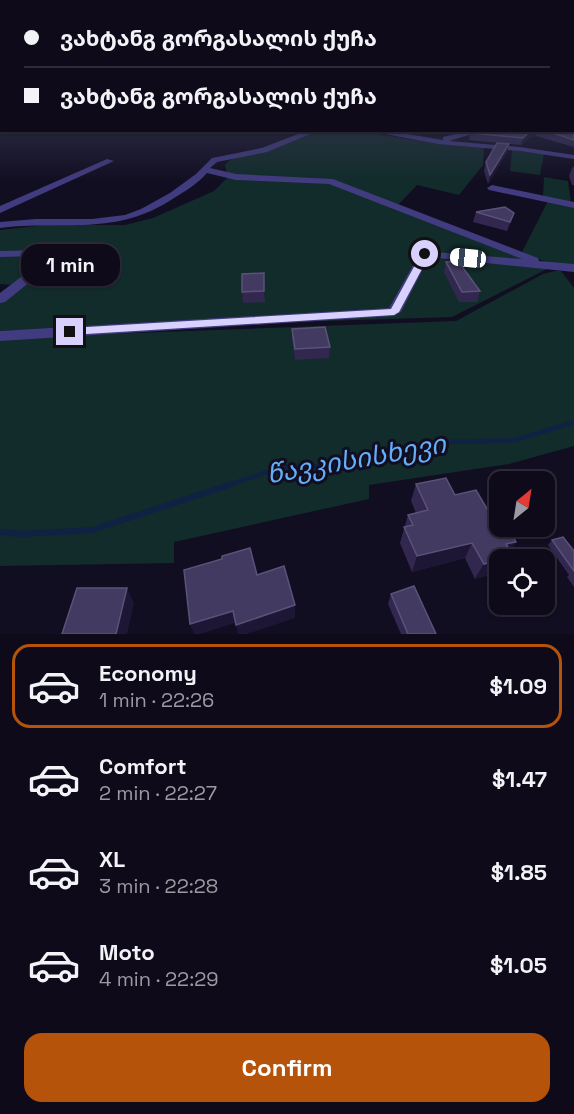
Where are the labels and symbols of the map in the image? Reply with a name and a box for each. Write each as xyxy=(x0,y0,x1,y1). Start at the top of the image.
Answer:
route start xyxy=(411,240,438,267)
callout: 1 min xyxy=(20,245,119,287)
car xyxy=(449,247,487,269)
route end xyxy=(56,318,83,345)
water label: წავკისისხევი xyxy=(264,426,449,491)
north arrow xyxy=(489,471,555,537)

